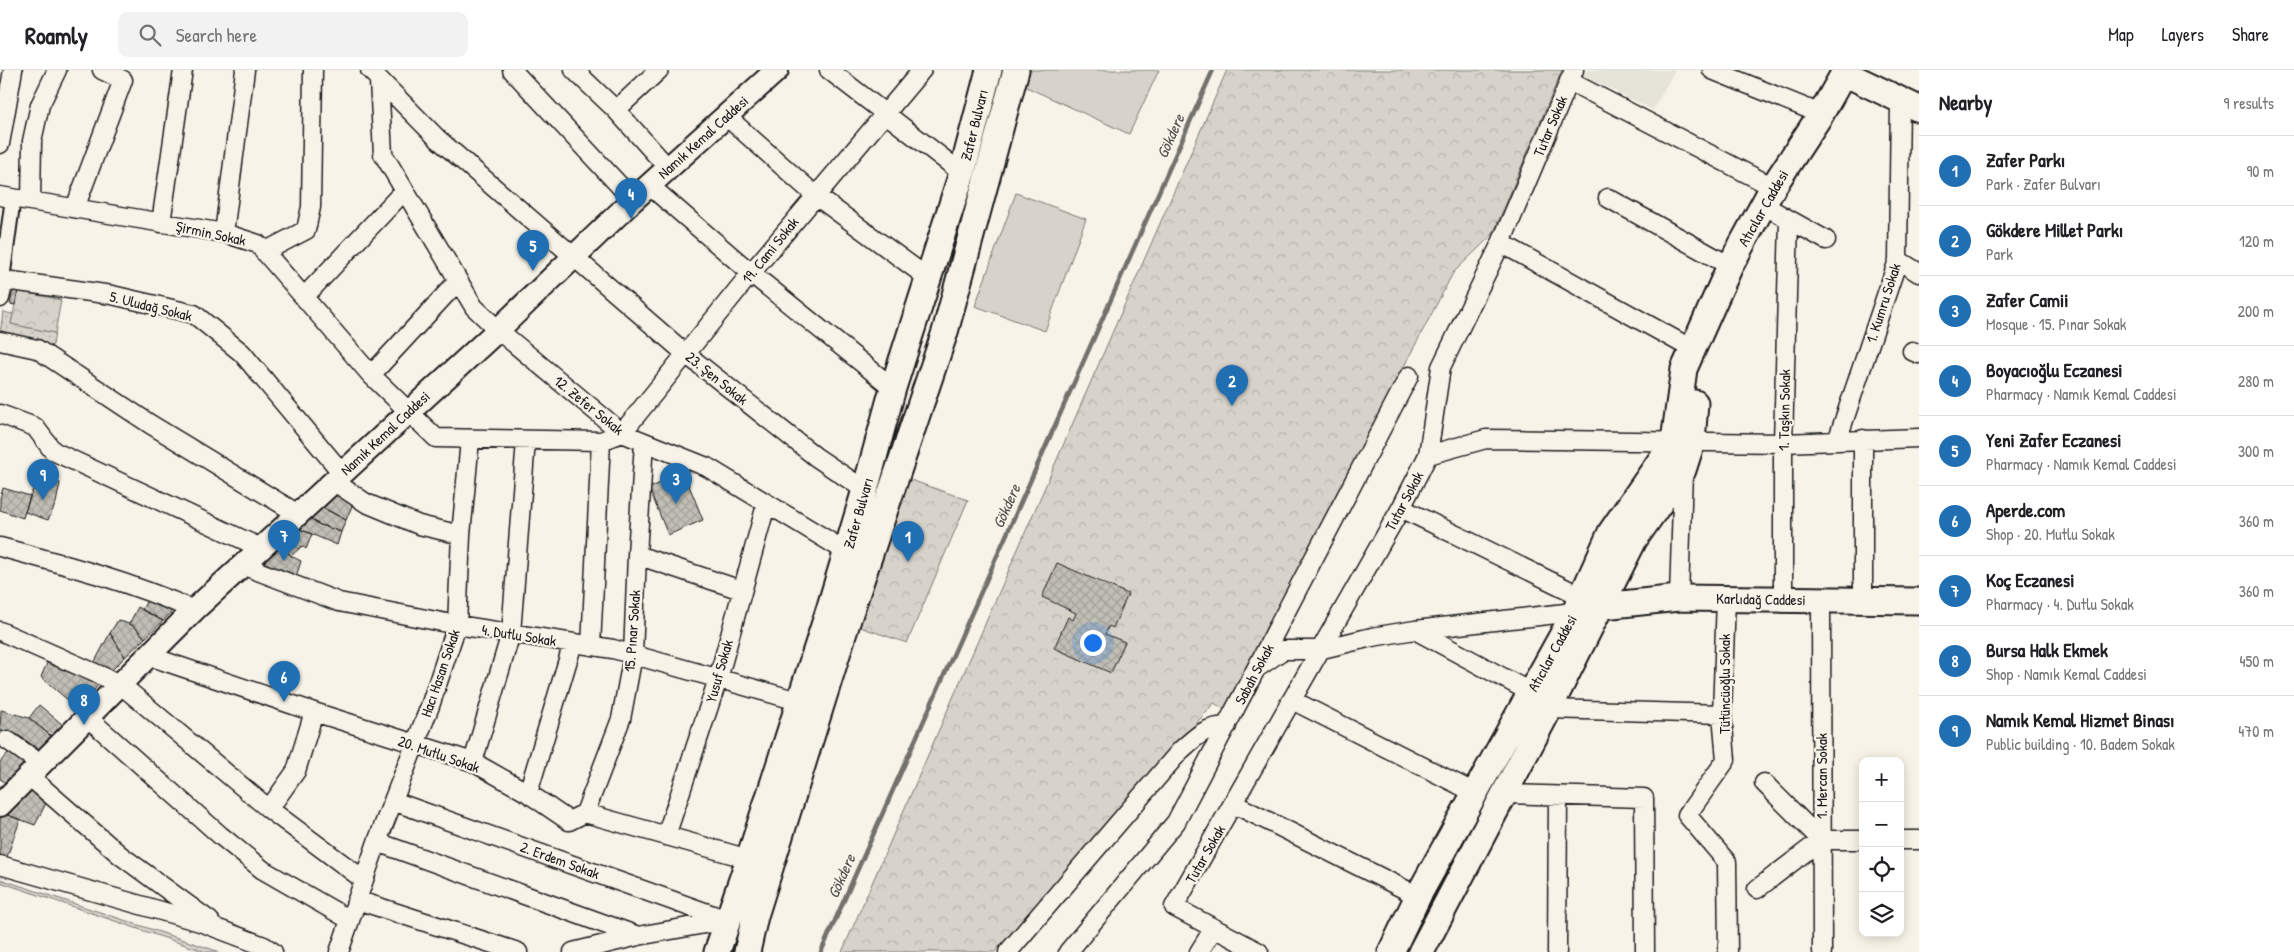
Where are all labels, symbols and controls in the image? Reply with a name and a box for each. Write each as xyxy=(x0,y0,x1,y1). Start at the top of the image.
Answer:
search box xyxy=(118,12,468,57)
text: Roamly xyxy=(25,19,88,51)
icon: search xyxy=(136,21,164,49)
text: Search here xyxy=(176,22,257,48)
text: Map xyxy=(2108,22,2134,47)
text: Layers xyxy=(2162,22,2204,47)
text: Share xyxy=(2232,22,2269,47)
street label: Zafer Bulvarı xyxy=(955,87,993,163)
text: Nearby xyxy=(1939,88,1992,117)
street label: Namık Kemal Caddesi xyxy=(653,91,753,183)
street label: Tutar Sokak xyxy=(1528,92,1572,160)
text: 9 results xyxy=(2223,92,2274,114)
water label: Gökdere xyxy=(1151,110,1190,161)
text: Zafer Parkı xyxy=(1986,147,2065,173)
text: 1 xyxy=(1952,160,1958,182)
text: 90 m xyxy=(2246,160,2274,182)
street label: Atıcılar Caddesi xyxy=(1733,166,1793,250)
text: Park · Zafer Bulvarı xyxy=(1986,173,2101,195)
pin: 4 xyxy=(615,178,647,219)
street label: 19. Cami Sokak xyxy=(737,212,803,288)
street label: Şirmin Sokak xyxy=(174,215,248,251)
text: Gökdere Millet Parkı xyxy=(1986,217,2123,243)
pin: 5 xyxy=(517,230,549,271)
text: 2 xyxy=(1951,230,1959,252)
text: 120 m xyxy=(2239,230,2274,252)
text: Park xyxy=(1986,243,2013,265)
street label: 1. Kumru Sokak xyxy=(1860,260,1906,346)
street label: 5. Uludağ Sokak xyxy=(108,286,194,326)
text: Zafer Camii xyxy=(1986,287,2068,313)
text: 3 xyxy=(1951,300,1959,322)
text: 200 m xyxy=(2238,300,2274,322)
text: Mosque · 15. Pınar Sokak xyxy=(1986,313,2127,335)
street label: 23. Şen Sokak xyxy=(681,346,753,410)
text: Boyacıoğlu Eczanesi xyxy=(1986,357,2123,383)
pin: 2 xyxy=(1216,365,1248,406)
street label: 1. Taşkın Sokak xyxy=(1773,369,1795,451)
street label: 12. Zefer Sokak xyxy=(550,370,628,440)
text: 4 xyxy=(1952,370,1958,392)
text: 280 m xyxy=(2238,370,2274,392)
text: Pharmacy · Namık Kemal Caddesi xyxy=(1986,383,2177,405)
street label: Namık Kemal Caddesi xyxy=(336,386,434,480)
text: Yeni Zafer Eczanesi xyxy=(1986,427,2121,453)
text: 5 xyxy=(1952,440,1958,462)
text: 300 m xyxy=(2238,440,2274,462)
text: Pharmacy · Namık Kemal Caddesi xyxy=(1986,453,2177,475)
pin: 9 xyxy=(27,459,59,500)
pin: 3 xyxy=(660,463,692,504)
street label: Tutar Sokak xyxy=(1380,468,1428,534)
street label: Zafer Bulvarı xyxy=(838,475,878,551)
water label: Gökdere xyxy=(987,480,1026,531)
text: Aperde.com xyxy=(1986,497,2065,523)
text: 6 xyxy=(1952,510,1958,532)
text: 360 m xyxy=(2239,510,2274,532)
pin: 7 xyxy=(268,520,300,561)
pin: 1 xyxy=(892,521,924,562)
text: Shop · 20. Mutlu Sokak xyxy=(1986,523,2115,545)
text: Koç Eczanesi xyxy=(1986,567,2074,593)
text: 7 xyxy=(1951,580,1959,602)
text: 360 m xyxy=(2239,580,2274,602)
street label: Karlıdağ Caddesi xyxy=(1716,588,1806,610)
street label: 15. Pınar Sokak xyxy=(619,589,645,673)
text: Pharmacy · 4. Dutlu Sokak xyxy=(1986,593,2134,615)
street label: Atıcılar Caddesi xyxy=(1522,611,1582,695)
street label: 4. Dutlu Sokak xyxy=(480,619,558,651)
street label: Hacı Hasan Sokak xyxy=(415,626,465,720)
your location xyxy=(1080,630,1106,656)
street label: Tütüncüoğlu Sokak xyxy=(1714,634,1735,734)
street label: Yusuf Sokak xyxy=(700,637,738,705)
text: Bursa Halk Ekmek xyxy=(1986,637,2108,663)
street label: Sabah Sokak xyxy=(1229,640,1279,708)
text: 8 xyxy=(1952,650,1958,672)
text: 450 m xyxy=(2240,650,2274,672)
pin: 6 xyxy=(268,661,300,702)
text: Shop · Namık Kemal Caddesi xyxy=(1986,663,2147,685)
pin: 8 xyxy=(68,684,100,725)
text: Namık Kemal Hizmet Binası xyxy=(1986,707,2174,733)
text: 9 xyxy=(1952,720,1958,742)
text: 470 m xyxy=(2238,720,2274,742)
street label: 20. Mutlu Sokak xyxy=(395,730,483,778)
street label: 1. Mercan Sokak xyxy=(1811,733,1832,819)
text: Public building · 10. Badem Sokak xyxy=(1986,733,2175,755)
map controls xyxy=(1859,757,1904,937)
button: + xyxy=(1859,757,1904,802)
button: − xyxy=(1859,802,1904,847)
street label: Tutar Sokak xyxy=(1180,821,1230,887)
street label: 2. Erdem Sokak xyxy=(517,836,603,884)
button: locate xyxy=(1859,847,1904,892)
water label: Gökdere xyxy=(822,850,861,901)
button: layers xyxy=(1859,892,1904,937)

